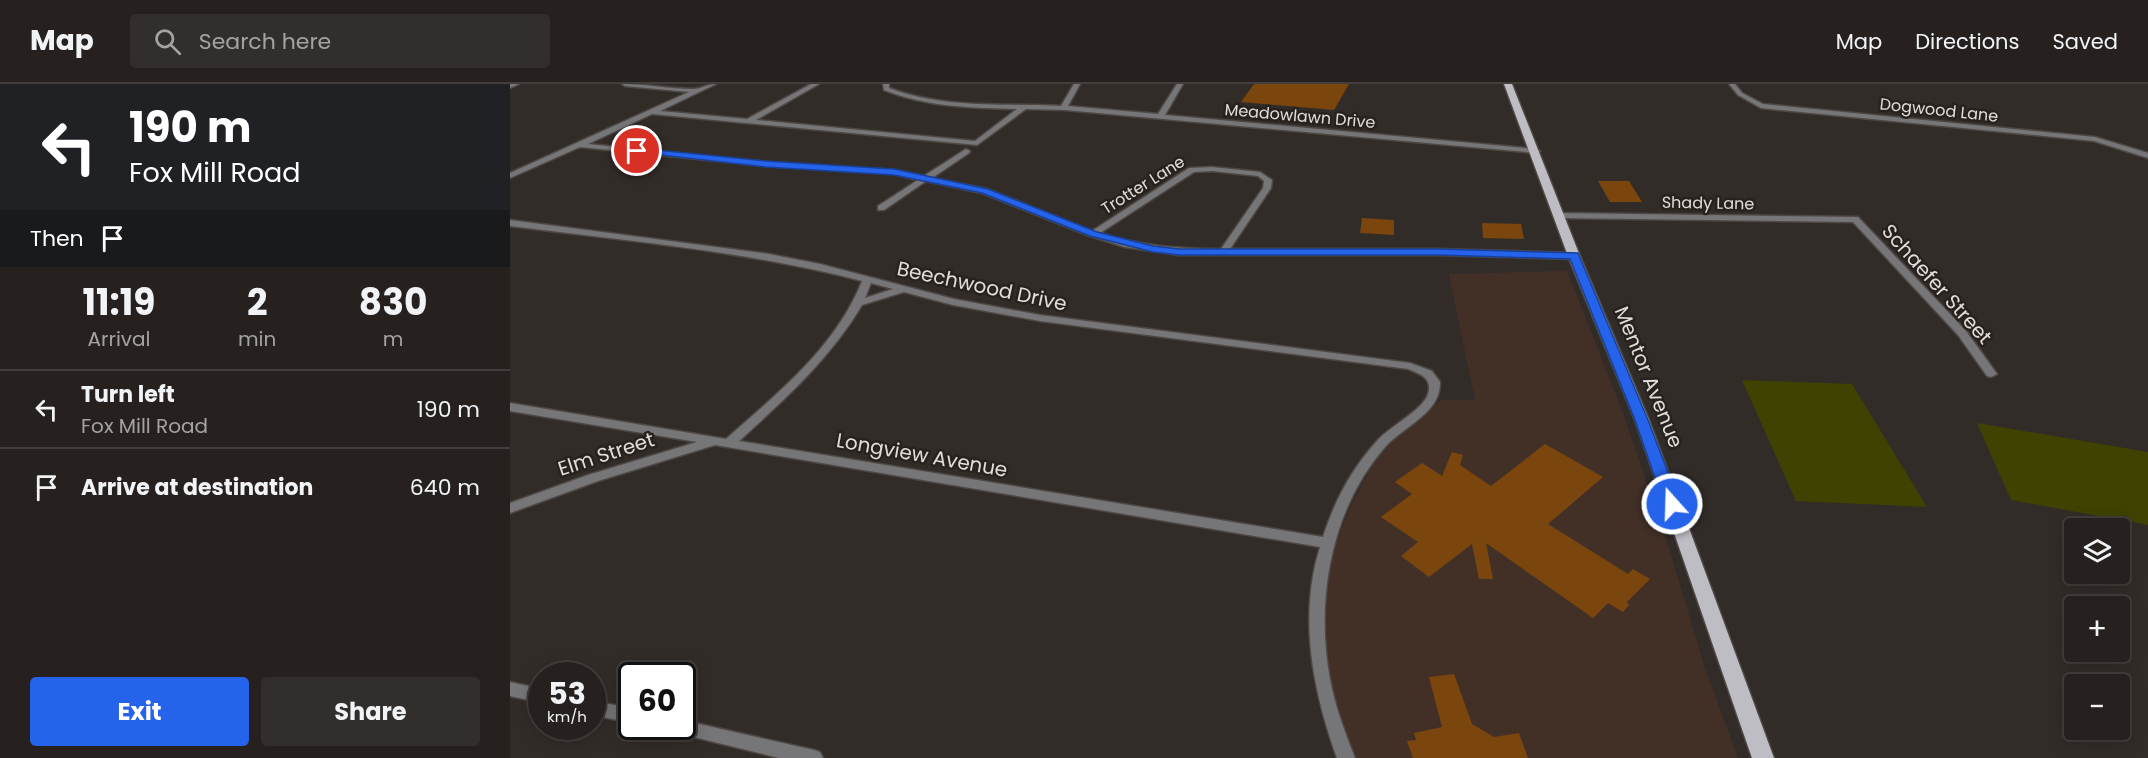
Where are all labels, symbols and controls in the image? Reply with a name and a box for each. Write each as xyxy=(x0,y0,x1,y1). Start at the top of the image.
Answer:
search box xyxy=(130,14,550,68)
text: Map xyxy=(30,21,94,60)
icon: search xyxy=(151,25,184,58)
text: Search here xyxy=(199,26,331,57)
text: Map xyxy=(1836,27,1882,56)
text: Directions xyxy=(1915,27,2019,56)
text: Saved xyxy=(2052,27,2118,56)
street label: Dogwood Lane xyxy=(1879,92,1999,128)
text: 190 m xyxy=(129,98,251,157)
street label: Meadowlawn Drive xyxy=(1224,98,1376,134)
icon: left xyxy=(30,108,108,186)
pin xyxy=(611,125,662,176)
icon: arrive xyxy=(620,134,653,167)
street label: Trotter Lane xyxy=(1097,150,1189,220)
text: Fox Mill Road xyxy=(129,154,301,191)
street label: Shady Lane xyxy=(1662,191,1754,215)
street label: Schaefer Street xyxy=(1875,218,1999,350)
icon: arrive xyxy=(96,222,129,255)
text: Then xyxy=(30,223,84,254)
street label: Beechwood Drive xyxy=(894,254,1070,318)
text: 11:19 xyxy=(83,277,156,328)
text: 2 xyxy=(247,277,267,328)
text: 830 xyxy=(359,277,427,328)
street label: Mentor Avenue xyxy=(1608,302,1690,452)
text: Arrival xyxy=(88,325,151,353)
text: min xyxy=(238,325,276,353)
text: m xyxy=(383,325,403,353)
text: Turn left xyxy=(81,379,175,410)
icon: left xyxy=(30,393,63,426)
text: 190 m xyxy=(417,394,480,425)
text: Fox Mill Road xyxy=(81,412,208,440)
street label: Elm Street xyxy=(554,425,658,483)
street label: Longview Avenue xyxy=(834,426,1010,484)
icon: arrive xyxy=(30,471,63,504)
text: Arrive at destination xyxy=(81,472,313,503)
text: 640 m xyxy=(410,472,480,503)
position arrow xyxy=(1640,472,1704,536)
map controls xyxy=(2064,518,2130,740)
button: layers xyxy=(2064,518,2130,584)
button: + xyxy=(2064,596,2130,662)
speed limit sign: 60 xyxy=(618,662,696,740)
text: 53 xyxy=(548,672,586,715)
button: − xyxy=(2064,674,2130,740)
button: Exit xyxy=(30,677,249,746)
button: Share xyxy=(261,677,480,746)
text: km/h xyxy=(547,706,587,727)

